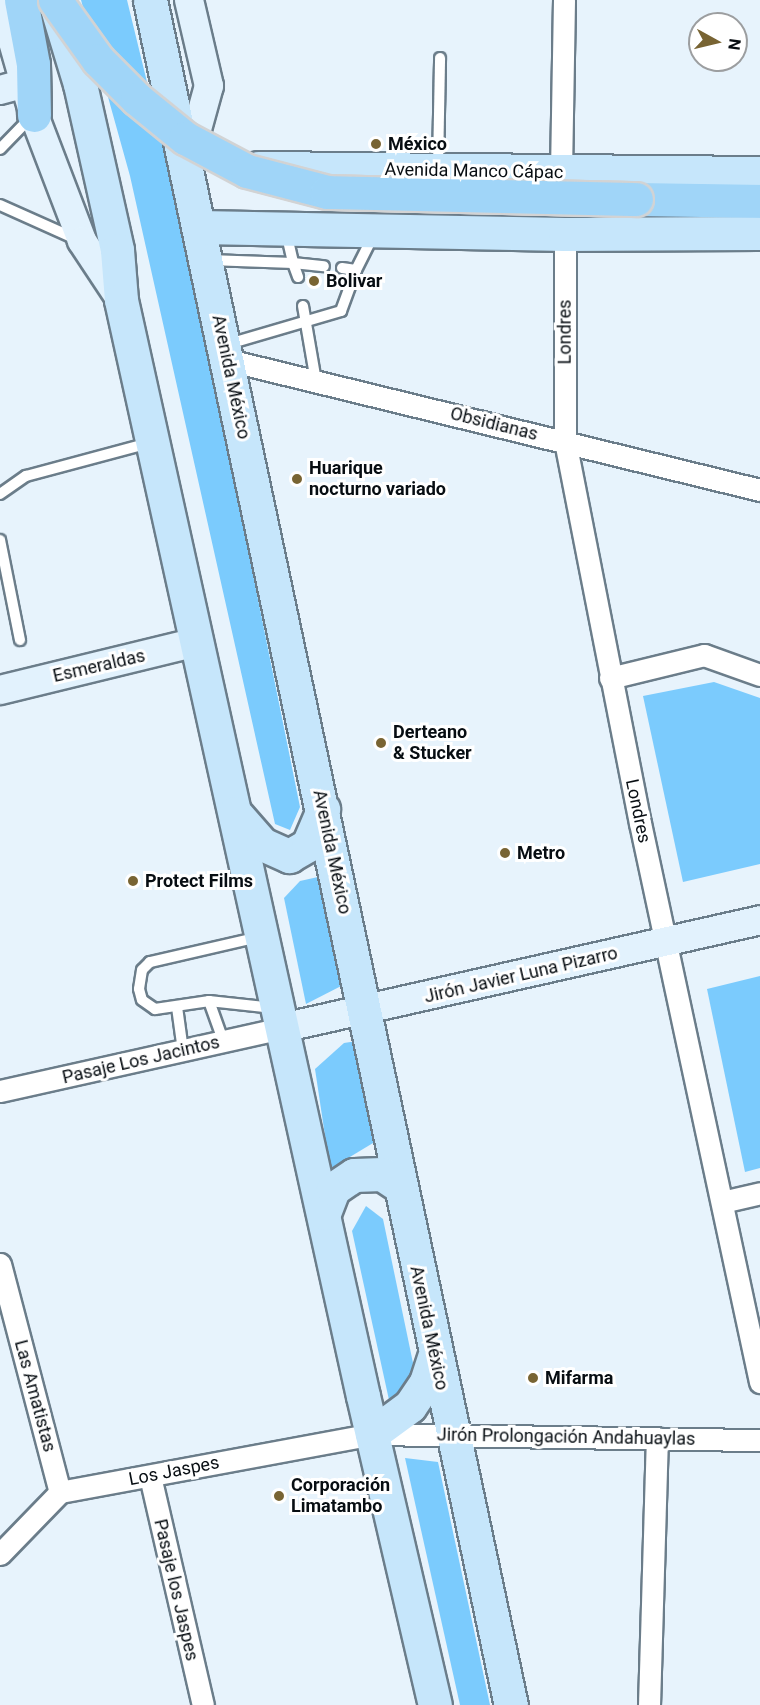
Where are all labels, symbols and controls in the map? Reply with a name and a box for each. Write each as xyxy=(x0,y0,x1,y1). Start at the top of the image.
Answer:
north arrow xyxy=(688,12,748,72)
text: N xyxy=(724,37,745,51)
place label: México xyxy=(388,133,447,155)
marker: México xyxy=(369,137,383,151)
street label: Avenida Manco Cápac xyxy=(385,159,563,183)
place label: Bolivar xyxy=(326,270,382,292)
marker: Bolivar xyxy=(307,274,321,288)
street label: Londres xyxy=(554,300,576,364)
street label: Avenida México xyxy=(207,313,255,441)
street label: Obsidianas xyxy=(448,403,540,445)
place label: Huarique nocturno variado xyxy=(309,458,446,500)
marker: Huarique nocturno variado xyxy=(290,472,304,486)
street label: Esmeraldas xyxy=(51,645,147,687)
place label: Derteano & Stucker xyxy=(393,722,472,764)
marker: Derteano & Stucker xyxy=(374,736,388,750)
street label: Londres xyxy=(621,777,655,845)
street label: Avenida México xyxy=(308,788,356,916)
place label: Metro xyxy=(517,842,565,864)
marker: Metro xyxy=(498,846,512,860)
place label: Protect Films xyxy=(145,870,253,892)
marker: Protect Films xyxy=(126,874,140,888)
street label: Jirón Javier Luna Pizarro xyxy=(422,942,620,1008)
street label: Pasaje Los Jacintos xyxy=(60,1031,222,1089)
street label: Avenida México xyxy=(405,1264,453,1392)
street label: Las Amatistas xyxy=(10,1338,60,1454)
place label: Mifarma xyxy=(545,1367,613,1389)
marker: Mifarma xyxy=(526,1371,540,1385)
street label: Jirón Prolongación Andahuaylas xyxy=(437,1424,695,1450)
street label: Los Jaspes xyxy=(127,1452,221,1490)
place label: Corporación Limatambo xyxy=(291,1475,390,1518)
marker: Corporación Limatambo xyxy=(272,1489,286,1503)
street label: Pasaje los Jaspes xyxy=(149,1517,203,1663)

